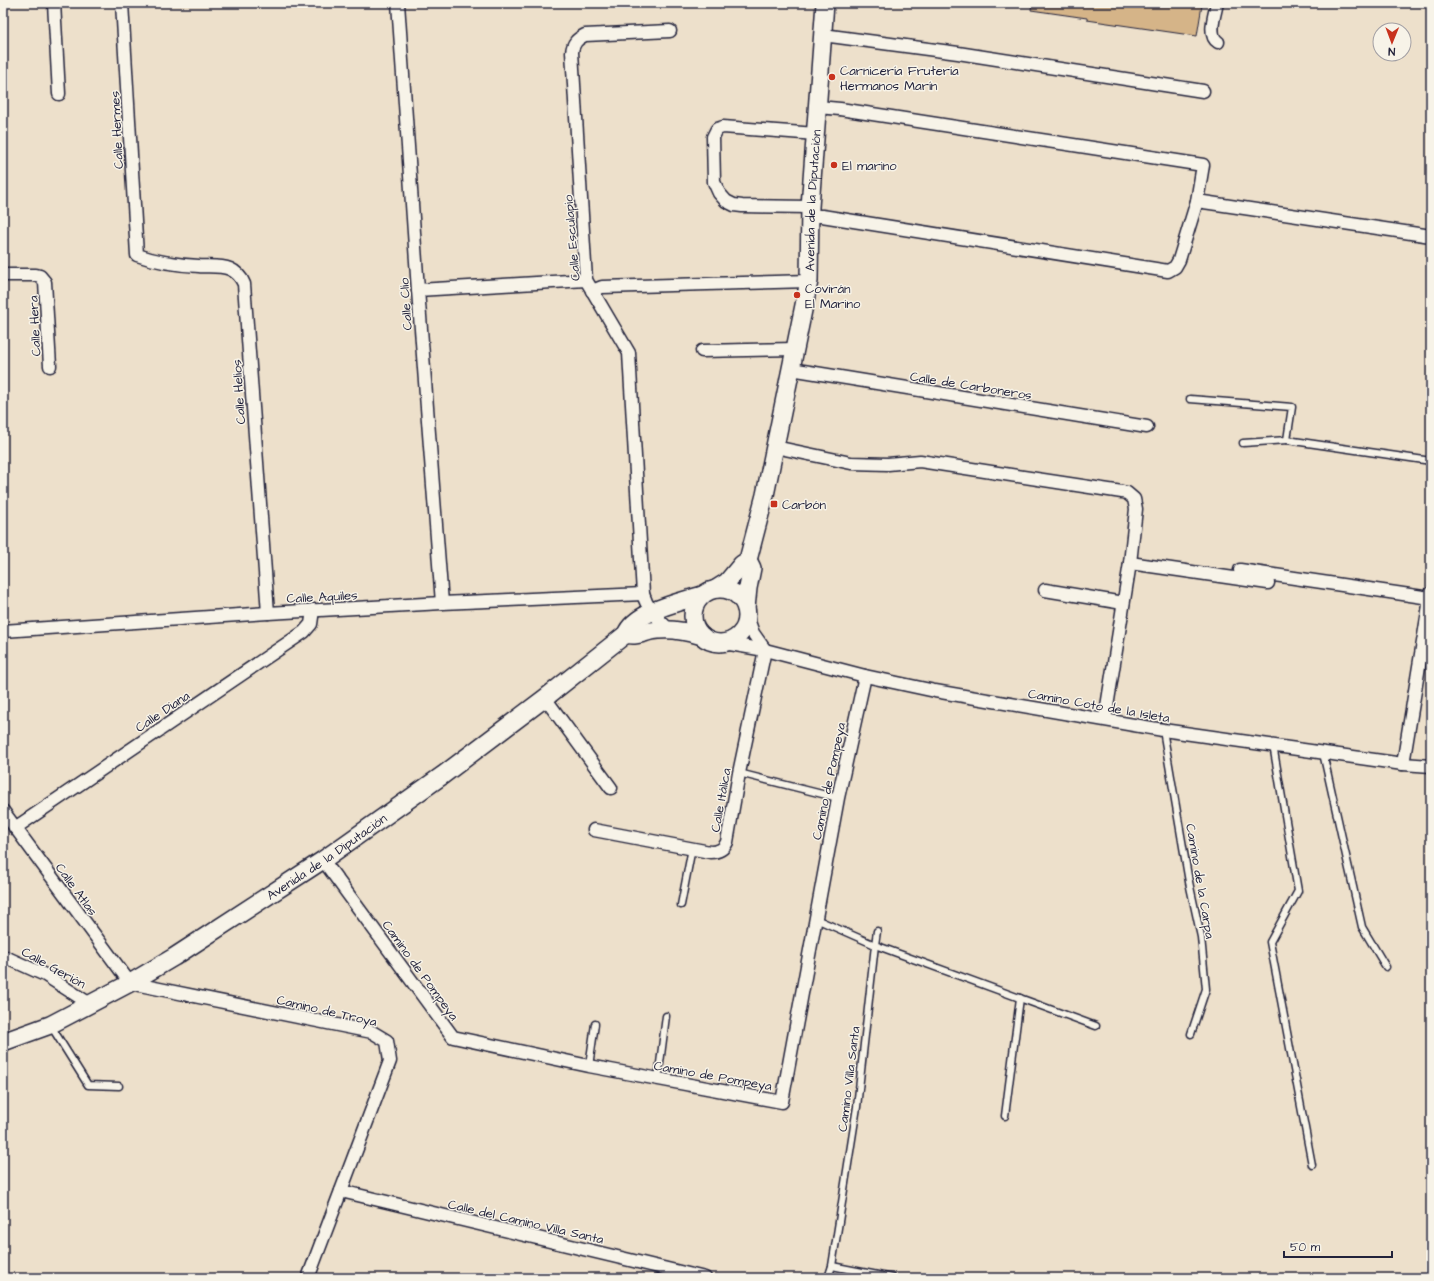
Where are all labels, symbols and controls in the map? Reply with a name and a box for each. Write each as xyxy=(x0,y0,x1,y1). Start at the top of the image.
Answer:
north arrow xyxy=(1372,22,1412,62)
text: N xyxy=(1388,44,1395,59)
place label: Carnicería Frutería Hermanos Marín xyxy=(840,62,959,95)
marker: Carnicería Frutería Hermanos Marín xyxy=(827,72,837,82)
street label: Calle Hermes xyxy=(106,90,128,169)
street label: Avenida de la Diputación xyxy=(801,128,826,272)
place label: El marino xyxy=(842,157,897,175)
marker: El marino xyxy=(829,160,839,170)
street label: Calle Esculapio xyxy=(559,193,585,282)
street label: Calle Clio xyxy=(395,276,417,331)
place label: Covirán El Marino xyxy=(805,280,861,313)
marker: Covirán El Marino xyxy=(792,290,802,300)
street label: Calle Hera xyxy=(24,295,46,357)
street label: Calle Helios xyxy=(228,358,250,425)
street label: Calle de Carboneros xyxy=(909,367,1034,405)
place label: Carbón xyxy=(782,496,827,514)
marker: Carbón xyxy=(769,499,779,509)
street label: Calle Aquiles xyxy=(286,586,359,608)
street label: Camino Coto de la Isleta xyxy=(1027,685,1171,727)
street label: Calle Diana xyxy=(132,687,194,737)
street label: Camino de Pompeya xyxy=(808,720,851,842)
street label: Calle Itálica xyxy=(706,766,736,834)
street label: Avenida de la Diputación xyxy=(263,809,391,905)
street label: Camino de la Carpa xyxy=(1181,822,1219,940)
street label: Calle Atlas xyxy=(51,860,102,920)
street label: Camino de Pompeya xyxy=(377,917,463,1025)
street label: Calle Gerión xyxy=(18,943,89,993)
street label: Camino de Troya xyxy=(275,991,379,1032)
street label: Camino Villa Santa xyxy=(834,1025,864,1133)
street label: Camino de Pompeya xyxy=(652,1057,774,1096)
street label: Calle del Camino Villa Santa xyxy=(446,1195,606,1249)
scale bar xyxy=(1284,1233,1392,1259)
text: 50 m xyxy=(1290,1239,1321,1256)

